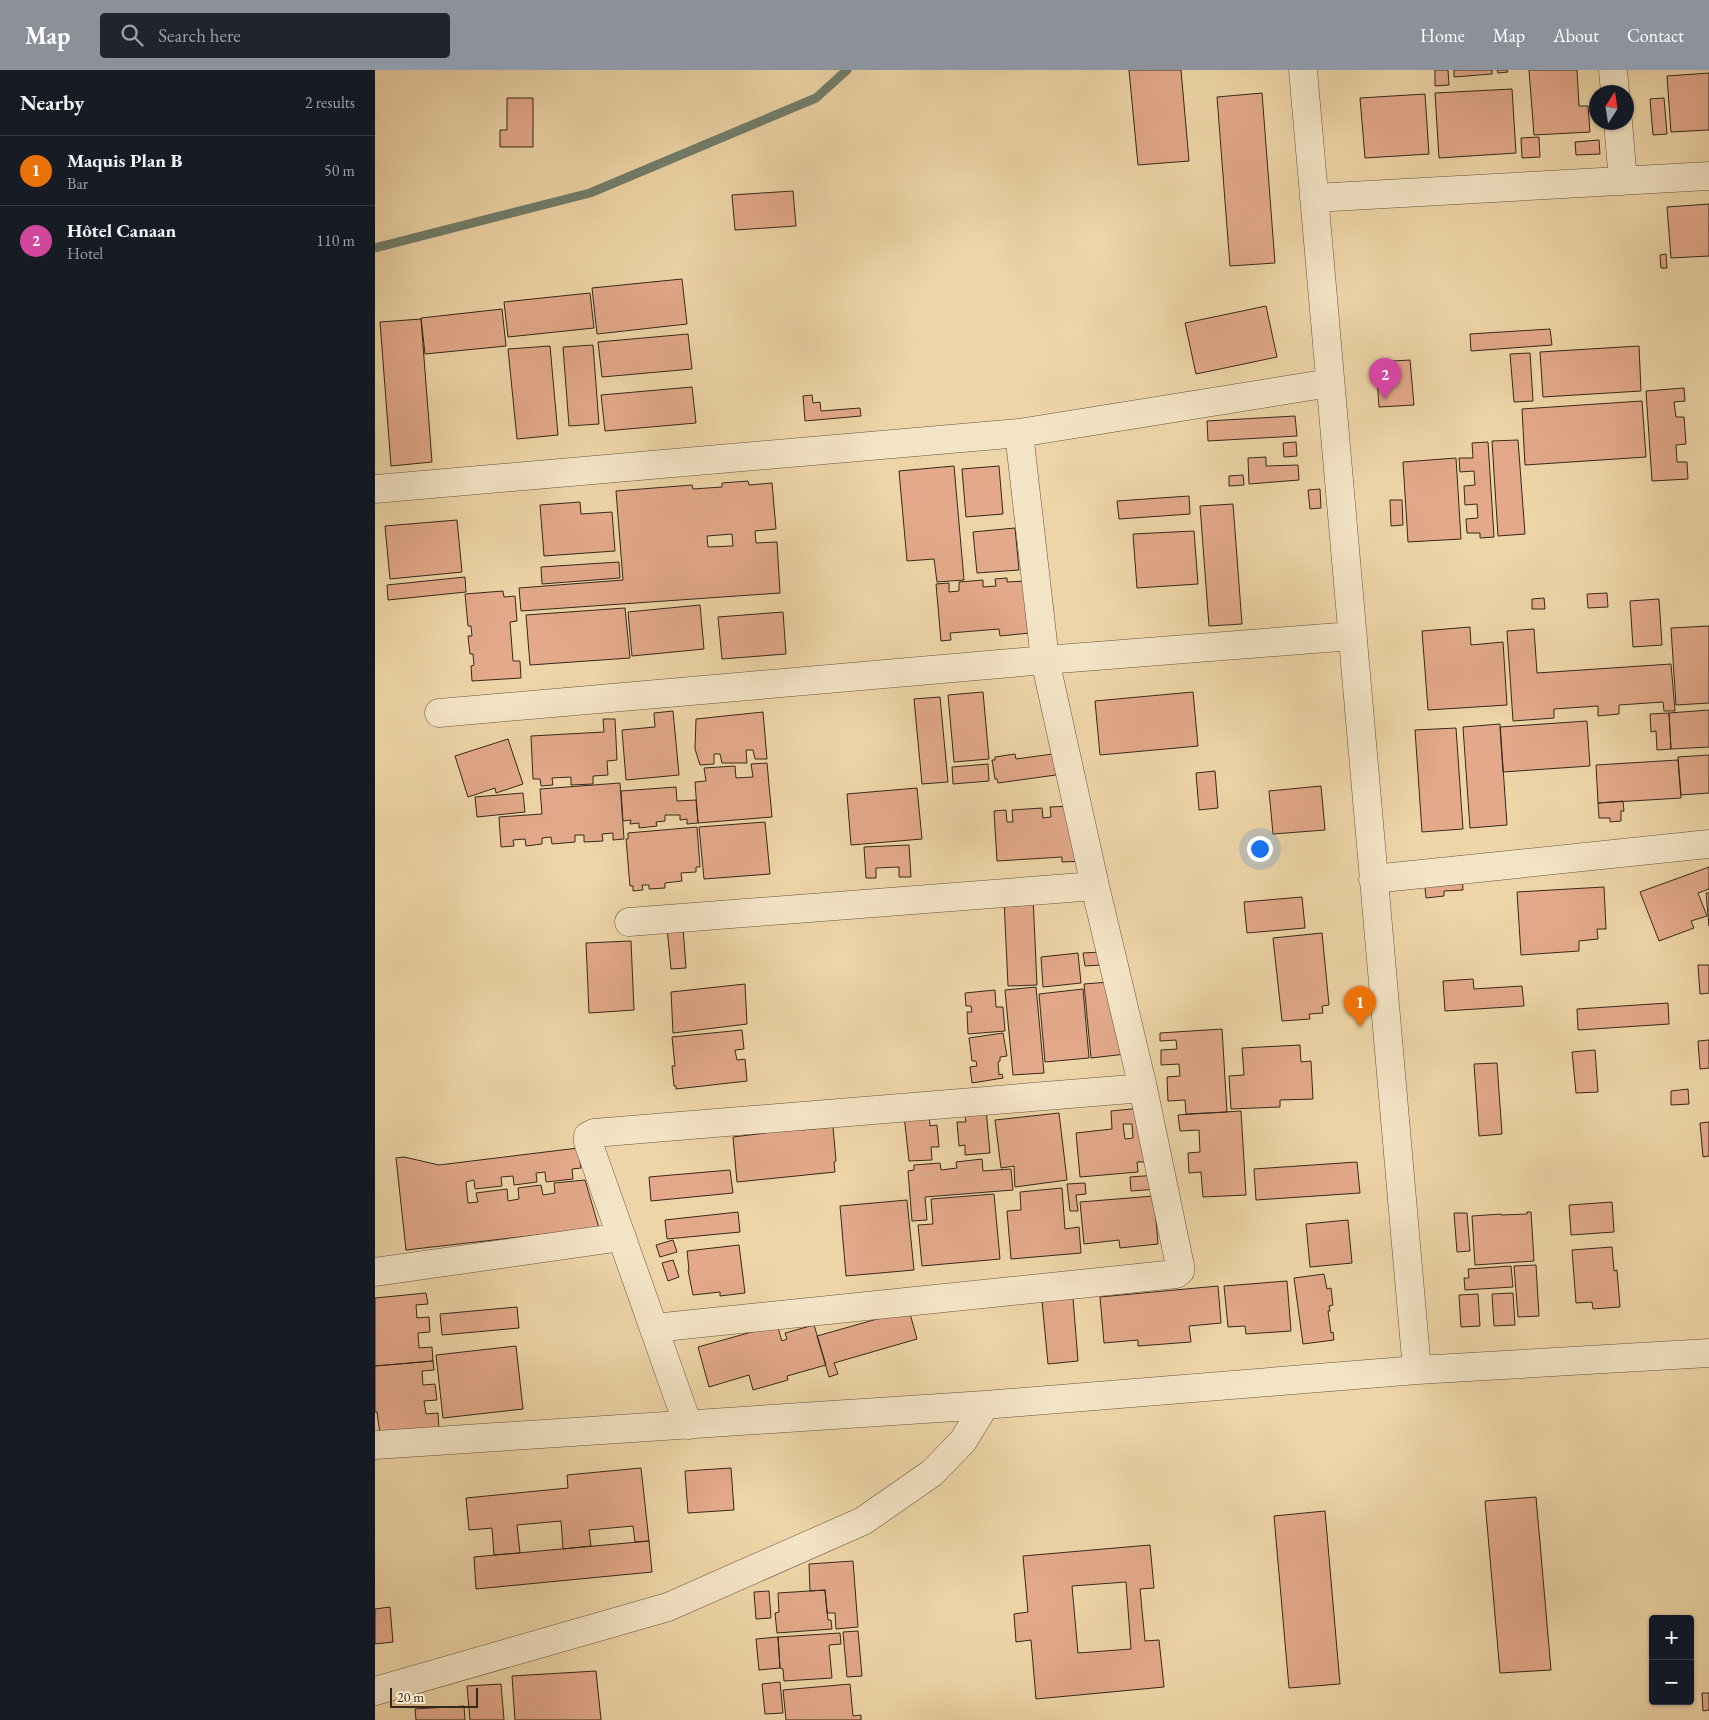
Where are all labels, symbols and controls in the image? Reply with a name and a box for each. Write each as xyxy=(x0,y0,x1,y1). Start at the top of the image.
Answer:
search box xyxy=(100,13,450,58)
text: Map xyxy=(25,20,70,51)
icon: search xyxy=(118,21,146,49)
text: Search here xyxy=(158,23,241,48)
text: Home xyxy=(1420,24,1465,47)
text: Map xyxy=(1493,24,1525,47)
text: About xyxy=(1553,24,1599,47)
text: Contact xyxy=(1627,24,1684,47)
north arrow xyxy=(1589,85,1634,130)
text: Nearby xyxy=(20,89,84,116)
text: 2 results xyxy=(305,92,355,113)
text: Maquis Plan B xyxy=(67,148,182,173)
text: 1 xyxy=(32,160,40,181)
text: 50 m xyxy=(324,160,355,181)
text: Bar xyxy=(67,173,88,194)
text: Hôtel Canaan xyxy=(67,218,176,243)
text: 2 xyxy=(32,230,40,251)
text: 110 m xyxy=(316,230,355,251)
text: Hotel xyxy=(67,243,103,264)
pin: 2 xyxy=(1369,358,1401,399)
your location xyxy=(1247,836,1273,862)
pin: 1 xyxy=(1344,986,1376,1027)
map controls xyxy=(1649,1615,1694,1705)
button: + xyxy=(1649,1615,1694,1660)
button: − xyxy=(1649,1660,1694,1705)
scale bar xyxy=(390,1685,477,1708)
text: 20 m xyxy=(397,1688,424,1706)

